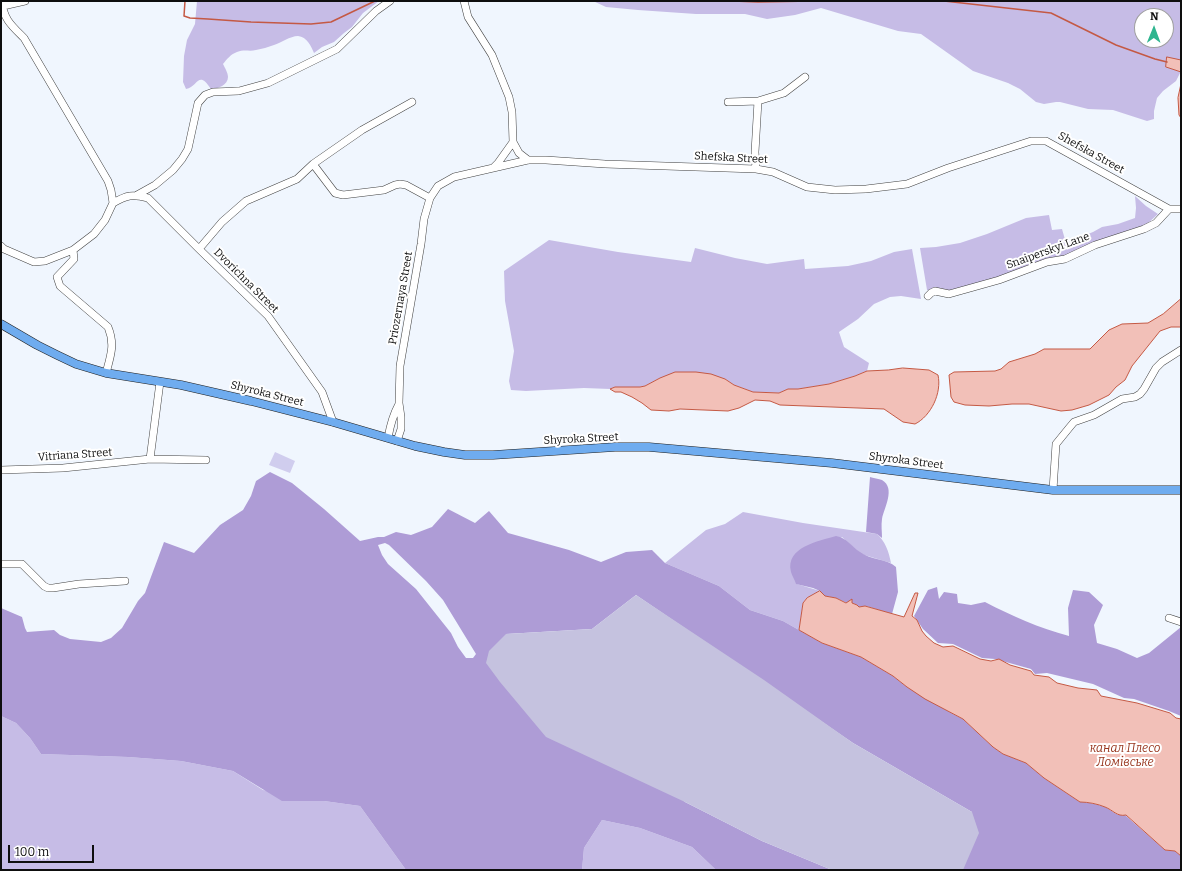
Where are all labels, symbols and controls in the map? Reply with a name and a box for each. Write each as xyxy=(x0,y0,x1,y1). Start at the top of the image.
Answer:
north arrow xyxy=(1134,8,1174,48)
text: N xyxy=(1150,10,1159,23)
street label: Shefska Street xyxy=(1056,129,1126,177)
street label: Shefska Street xyxy=(694,149,768,167)
street label: Snaiperskyi Lane xyxy=(1005,230,1091,272)
street label: Dvorichna Street xyxy=(211,246,281,316)
street label: Priozernaya Street xyxy=(386,250,416,346)
street label: Shyroka Street xyxy=(229,379,305,409)
street label: Shyroka Street xyxy=(543,430,619,448)
street label: Vitriana Street xyxy=(37,446,113,464)
street label: Shyroka Street xyxy=(868,450,944,472)
water label: канал Плесо Ломівське xyxy=(1090,742,1160,770)
scale bar xyxy=(10,837,96,863)
text: 100 m xyxy=(15,845,49,859)

